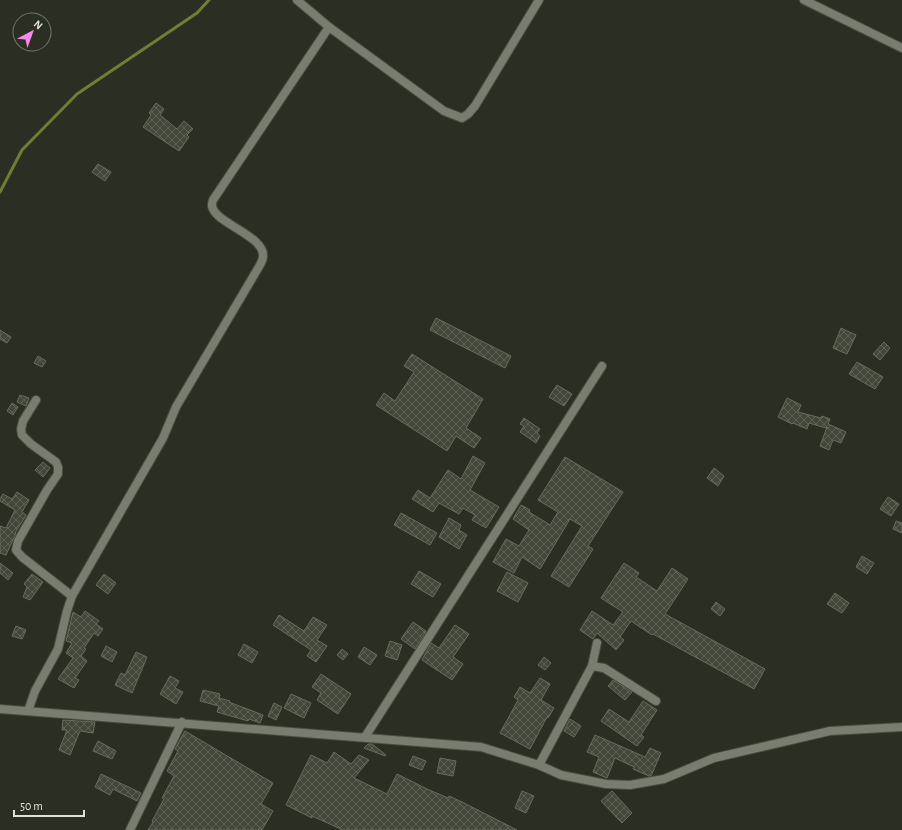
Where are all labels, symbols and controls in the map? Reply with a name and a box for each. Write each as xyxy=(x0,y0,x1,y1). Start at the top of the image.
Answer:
north arrow xyxy=(12,12,52,52)
text: N xyxy=(32,18,45,31)
scale bar xyxy=(14,792,84,818)
text: 50 m xyxy=(20,800,43,812)

